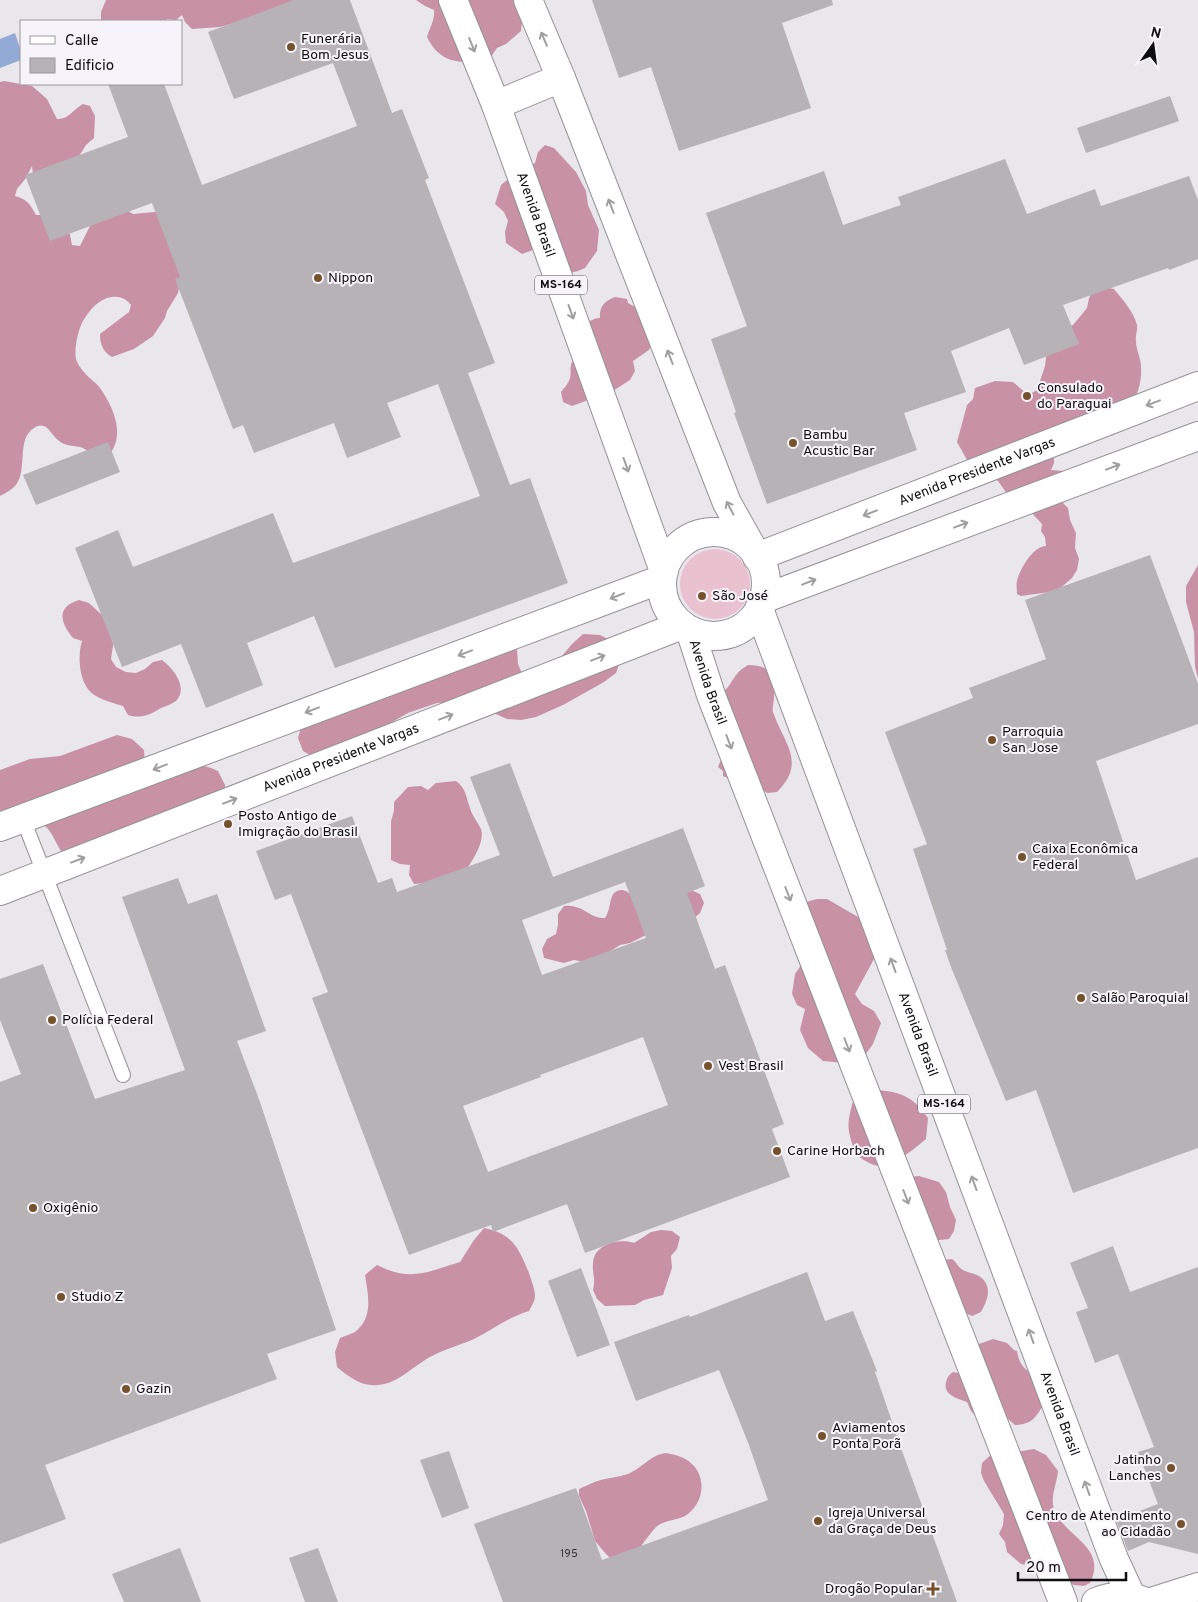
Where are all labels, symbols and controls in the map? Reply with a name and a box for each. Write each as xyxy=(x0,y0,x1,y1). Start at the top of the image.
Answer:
legend xyxy=(20,20,182,85)
north arrow xyxy=(1128,20,1178,70)
text: N xyxy=(1149,24,1163,43)
place label: Funerária Bom Jesus xyxy=(301,31,369,64)
text: Calle xyxy=(65,32,99,51)
one-way arrow xyxy=(539,32,549,47)
one-way arrow xyxy=(467,37,477,52)
marker: Funerária Bom Jesus xyxy=(285,41,297,53)
text: Edificio xyxy=(65,57,114,76)
street label: Avenida Brasil xyxy=(512,170,559,259)
one-way arrow xyxy=(606,199,615,214)
place label: Nippon xyxy=(328,270,373,287)
marker: Nippon xyxy=(312,272,324,284)
road number: MS-164 xyxy=(535,276,587,294)
one-way arrow xyxy=(567,304,576,320)
one-way arrow xyxy=(665,350,674,365)
place label: Consulado do Paraguai xyxy=(1037,380,1112,413)
marker: Consulado do Paraguai xyxy=(1021,390,1033,402)
one-way arrow xyxy=(1145,399,1161,408)
place label: Bambu Acustic Bar xyxy=(803,427,875,460)
street label: Avenida Presidente Vargas xyxy=(896,434,1058,510)
marker: Bambu Acustic Bar xyxy=(787,437,799,449)
one-way arrow xyxy=(622,457,631,472)
one-way arrow xyxy=(1105,462,1121,471)
one-way arrow xyxy=(725,501,734,516)
one-way arrow xyxy=(863,509,878,518)
one-way arrow xyxy=(953,520,968,529)
one-way arrow xyxy=(801,577,816,586)
place label: São José xyxy=(712,588,768,605)
marker: São José xyxy=(696,590,708,602)
one-way arrow xyxy=(610,592,625,601)
street label: Avenida Brasil xyxy=(685,637,730,727)
one-way arrow xyxy=(457,649,473,658)
one-way arrow xyxy=(590,653,605,663)
one-way arrow xyxy=(305,706,321,715)
one-way arrow xyxy=(438,712,453,721)
street label: Avenida Presidente Vargas xyxy=(260,720,422,796)
place label: Parroquia San Jose xyxy=(1002,724,1063,757)
one-way arrow xyxy=(725,734,734,749)
marker: Parroquia San Jose xyxy=(986,734,998,746)
one-way arrow xyxy=(153,763,168,772)
one-way arrow xyxy=(222,796,237,805)
place label: Posto Antigo de Imigração do Brasil xyxy=(238,808,358,841)
marker: Posto Antigo de Imigração do Brasil xyxy=(222,818,234,830)
place label: Caixa Econômica Federal xyxy=(1032,841,1138,874)
marker: Caixa Econômica Federal xyxy=(1016,851,1028,863)
one-way arrow xyxy=(70,855,85,864)
one-way arrow xyxy=(784,885,793,901)
one-way arrow xyxy=(887,958,896,973)
street label: Avenida Brasil xyxy=(894,990,941,1079)
place label: Salão Paroquial xyxy=(1091,990,1188,1007)
marker: Salão Paroquial xyxy=(1075,992,1087,1004)
place label: Polícia Federal xyxy=(62,1012,153,1029)
marker: Polícia Federal xyxy=(46,1014,58,1026)
one-way arrow xyxy=(842,1037,852,1052)
place label: Vest Brasil xyxy=(718,1058,784,1075)
marker: Vest Brasil xyxy=(702,1060,714,1072)
road number: MS-164 xyxy=(918,1094,970,1114)
place label: Carine Horbach xyxy=(787,1143,885,1160)
marker: Carine Horbach xyxy=(771,1145,783,1157)
one-way arrow xyxy=(969,1176,978,1192)
one-way arrow xyxy=(902,1189,911,1204)
place label: Oxigênio xyxy=(43,1200,99,1217)
marker: Oxigênio xyxy=(27,1202,39,1214)
place label: Studio Z xyxy=(71,1289,124,1306)
marker: Studio Z xyxy=(55,1291,67,1303)
one-way arrow xyxy=(1025,1328,1034,1343)
street label: Avenida Brasil xyxy=(1036,1369,1083,1458)
place label: Gazin xyxy=(136,1381,172,1398)
marker: Gazin xyxy=(120,1383,132,1395)
place label: Aviamentos Ponta Porã xyxy=(832,1420,906,1453)
marker: Aviamentos Ponta Porã xyxy=(816,1430,828,1442)
place label: Jatinho Lanches xyxy=(1108,1452,1161,1485)
marker: Jatinho Lanches xyxy=(1165,1462,1177,1474)
one-way arrow xyxy=(1082,1481,1091,1496)
place label: Igreja Universal da Graça de Deus xyxy=(828,1505,937,1538)
place label: Centro de Atendimento ao Cidadão xyxy=(1025,1508,1171,1541)
marker: Igreja Universal da Graça de Deus xyxy=(812,1515,824,1527)
marker: Centro de Atendimento ao Cidadão xyxy=(1175,1518,1187,1530)
house number: 195 xyxy=(560,1547,578,1561)
scale bar xyxy=(1018,1550,1126,1582)
text: 20 m xyxy=(1026,1559,1061,1578)
place label: Drogão Popular xyxy=(825,1581,924,1598)
marker: Drogão Popular xyxy=(927,1583,939,1595)

